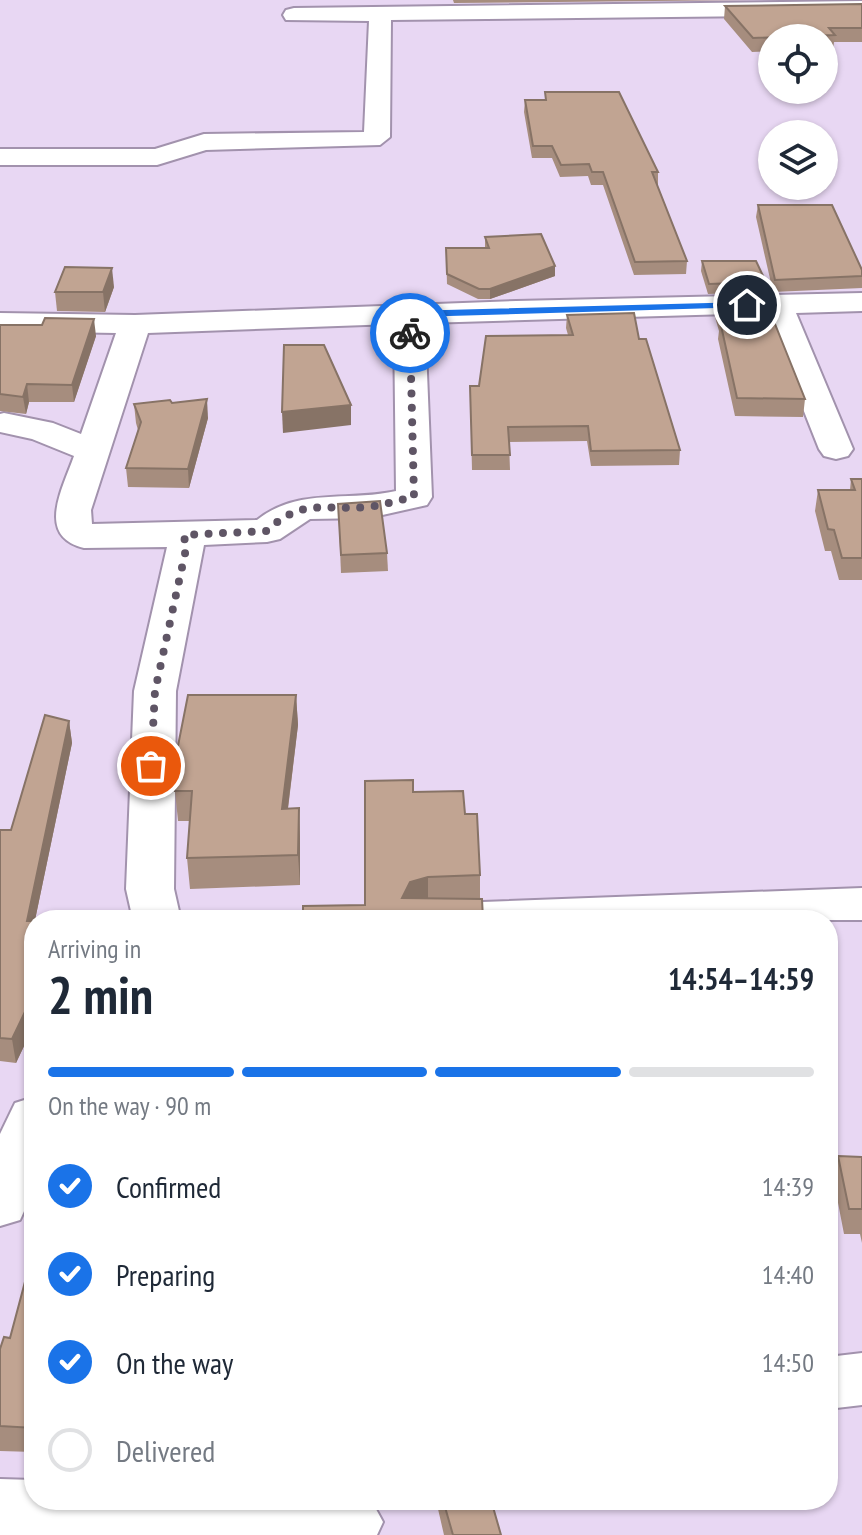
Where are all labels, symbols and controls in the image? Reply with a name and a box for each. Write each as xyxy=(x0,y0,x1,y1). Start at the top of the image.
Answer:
map controls xyxy=(758,24,838,200)
button: locate xyxy=(758,24,838,104)
button: layers xyxy=(758,120,838,200)
pin xyxy=(713,271,781,339)
icon: home xyxy=(725,283,769,327)
courier xyxy=(370,293,450,373)
icon: bike xyxy=(388,311,432,355)
pin xyxy=(117,732,185,800)
icon: bag xyxy=(129,744,173,788)
text: Arriving in xyxy=(48,932,141,965)
text: 14:54–14:59 xyxy=(668,959,814,998)
text: 2 min xyxy=(48,961,153,1028)
text: On the way · 90 m xyxy=(48,1089,211,1122)
icon: check xyxy=(48,1164,92,1208)
text: Confirmed xyxy=(116,1167,221,1206)
text: 14:39 xyxy=(762,1170,814,1203)
icon: check xyxy=(48,1252,92,1296)
text: Preparing xyxy=(116,1255,215,1294)
text: 14:40 xyxy=(762,1258,814,1291)
icon: check xyxy=(48,1340,92,1384)
text: On the way xyxy=(116,1343,233,1382)
text: 14:50 xyxy=(762,1346,814,1379)
text: Delivered xyxy=(116,1431,215,1470)

